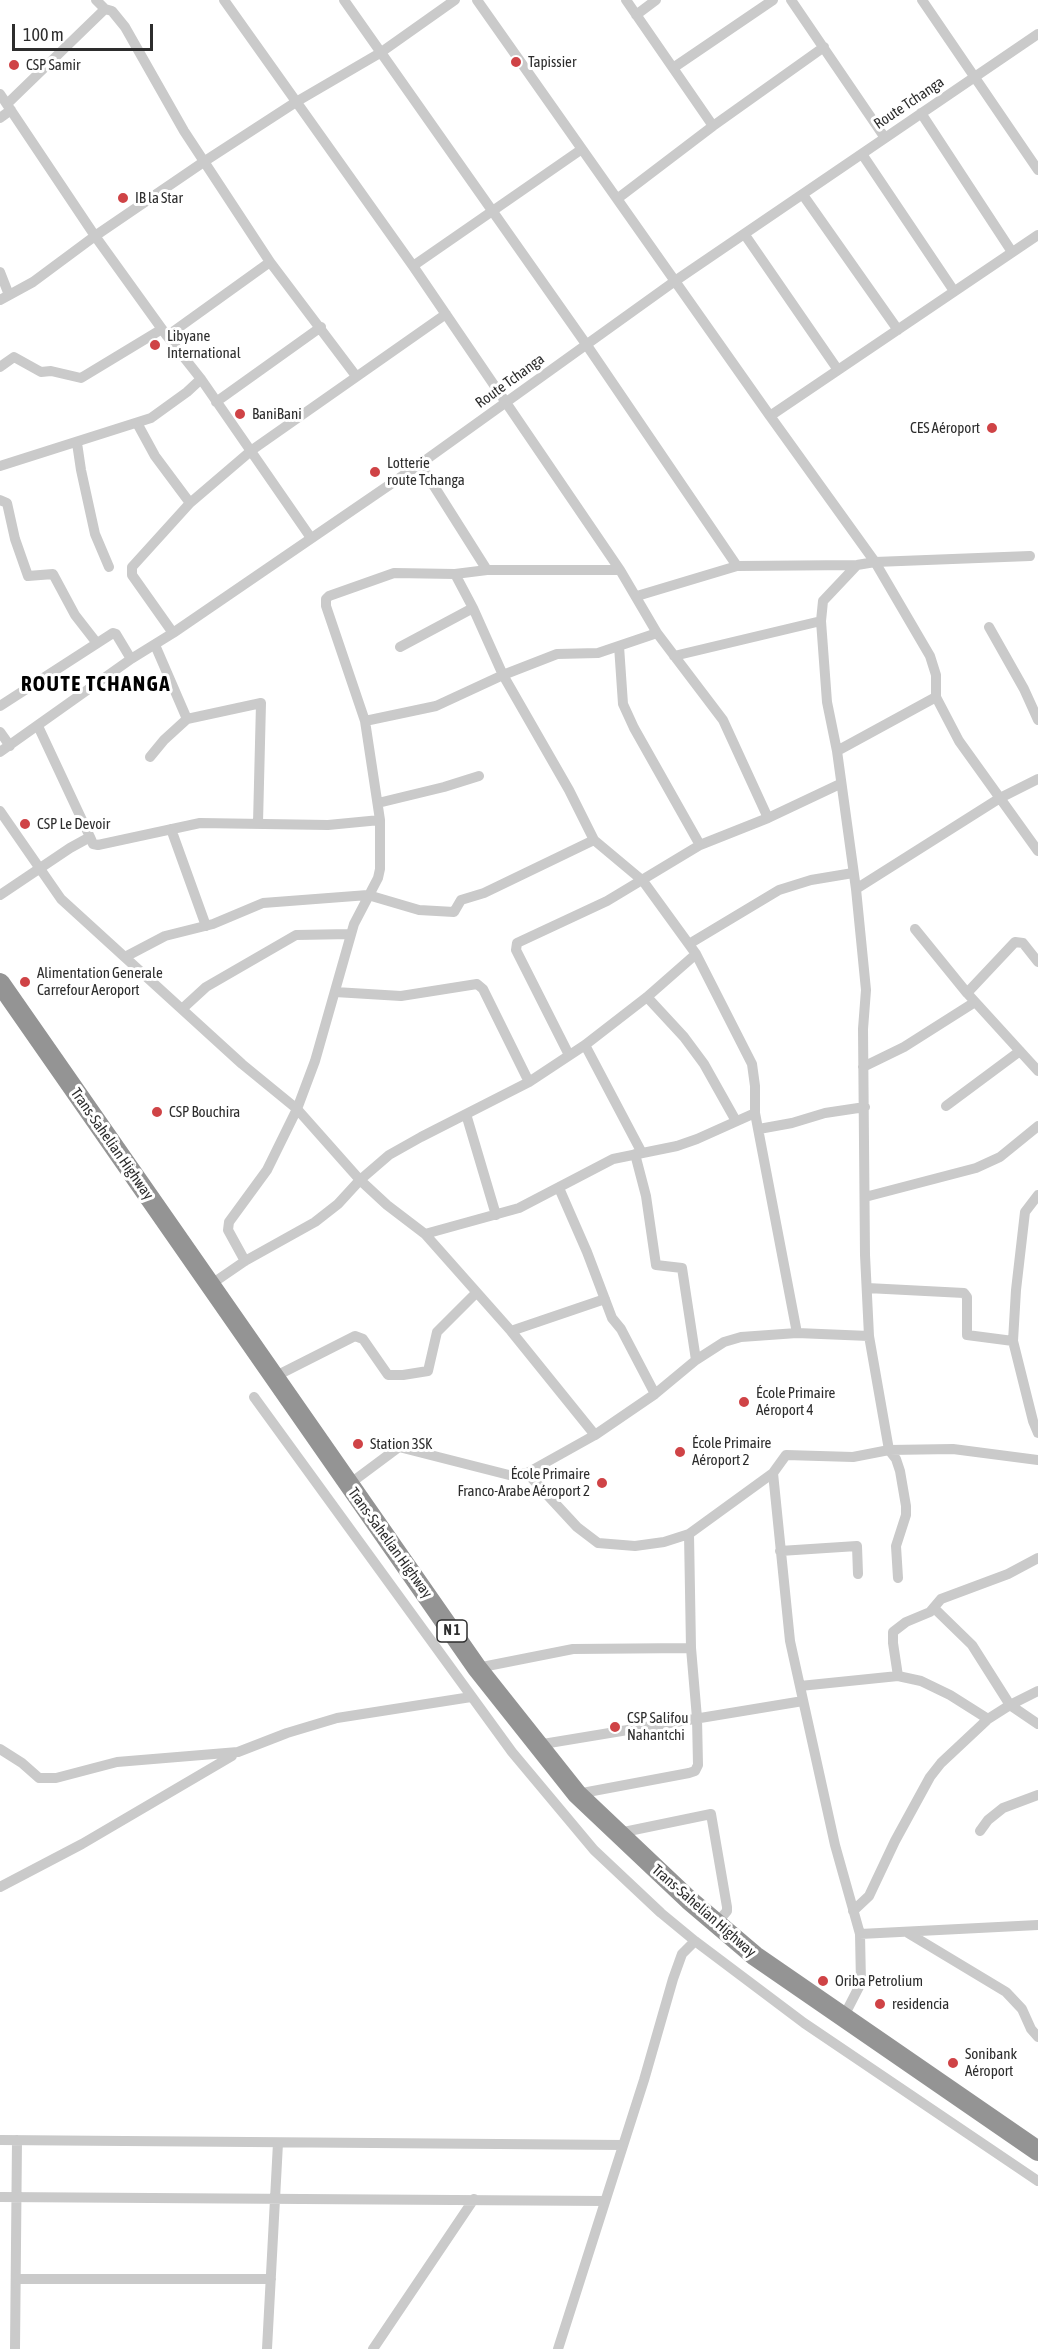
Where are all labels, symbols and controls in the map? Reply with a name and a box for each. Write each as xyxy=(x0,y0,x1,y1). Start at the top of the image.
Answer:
scale bar xyxy=(15,12,156,50)
text: 100 m xyxy=(23,24,64,45)
place label: Tapissier xyxy=(528,53,576,71)
marker: Tapissier xyxy=(509,55,523,69)
place label: CSP Samir xyxy=(26,56,80,74)
marker: CSP Samir xyxy=(7,58,21,72)
street label: Route Tchanga xyxy=(871,73,947,133)
place label: IB la Star xyxy=(135,189,183,207)
marker: IB la Star xyxy=(116,191,130,205)
place label: Libyane International xyxy=(167,327,241,362)
marker: Libyane International xyxy=(148,338,162,352)
street label: Route Tchanga xyxy=(472,350,548,412)
place label: BaniBani xyxy=(252,405,302,423)
marker: BaniBani xyxy=(233,407,247,421)
place label: CES Aéroport xyxy=(910,419,980,437)
marker: CES Aéroport xyxy=(985,421,999,435)
place label: Lotterie route Tchanga xyxy=(387,454,465,489)
marker: Lotterie route Tchanga xyxy=(368,465,382,479)
district label: ROUTE TCHANGA xyxy=(21,671,171,697)
place label: CSP Le Devoir xyxy=(37,815,110,833)
marker: CSP Le Devoir xyxy=(18,817,32,831)
place label: Alimentation Generale Carrefour Aeroport xyxy=(37,964,163,999)
marker: Alimentation Generale Carrefour Aeroport xyxy=(18,975,32,989)
street label: Trans-Sahelian Highway xyxy=(67,1085,157,1203)
place label: CSP Bouchira xyxy=(169,1103,240,1121)
marker: CSP Bouchira xyxy=(150,1105,164,1119)
place label: École Primaire Aéroport 4 xyxy=(756,1384,835,1419)
marker: École Primaire Aéroport 4 xyxy=(737,1395,751,1409)
place label: École Primaire Aéroport 2 xyxy=(692,1434,771,1469)
place label: Station 3SK xyxy=(370,1435,432,1453)
marker: Station 3SK xyxy=(351,1437,365,1451)
marker: École Primaire Aéroport 2 xyxy=(673,1445,687,1459)
place label: École Primaire Franco-Arabe Aéroport 2 xyxy=(458,1465,590,1500)
marker: École Primaire Franco-Arabe Aéroport 2 xyxy=(595,1476,609,1490)
street label: Trans-Sahelian Highway xyxy=(344,1484,436,1602)
road number: N 1 xyxy=(437,1620,467,1642)
place label: CSP Salifou Nahantchi xyxy=(627,1709,689,1744)
marker: CSP Salifou Nahantchi xyxy=(608,1720,622,1734)
street label: Trans-Sahelian Highway xyxy=(648,1861,760,1961)
place label: Oriba Petrolium xyxy=(835,1972,923,1990)
marker: Oriba Petrolium xyxy=(816,1974,830,1988)
place label: residencia xyxy=(892,1995,949,2013)
marker: residencia xyxy=(873,1997,887,2011)
place label: Sonibank Aéroport xyxy=(965,2045,1017,2080)
marker: Sonibank Aéroport xyxy=(946,2056,960,2070)

